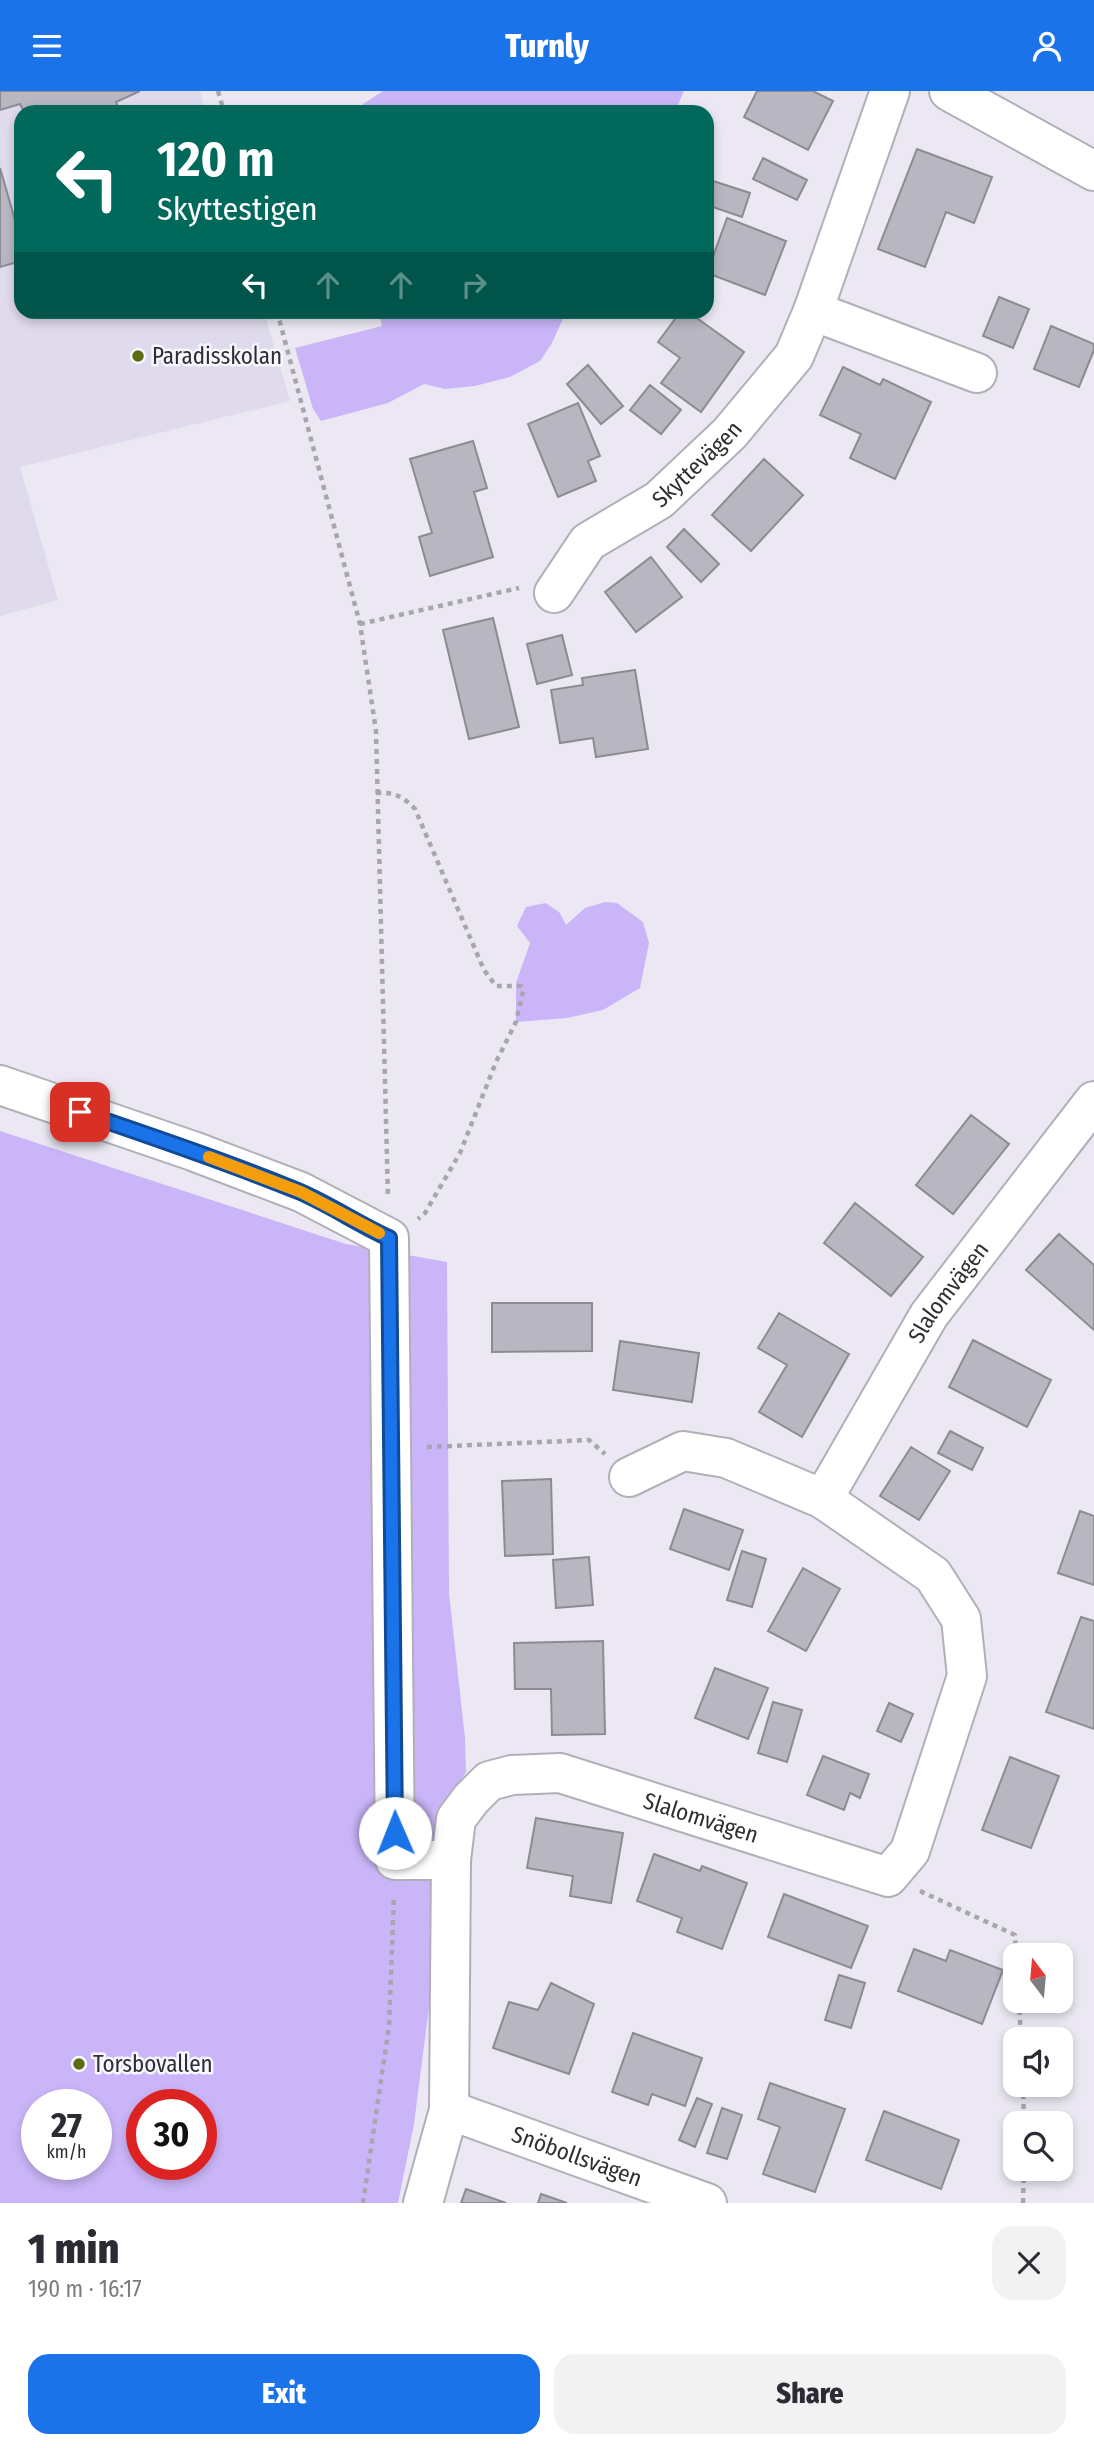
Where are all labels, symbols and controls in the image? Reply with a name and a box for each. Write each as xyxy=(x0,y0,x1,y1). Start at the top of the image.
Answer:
icon: menu xyxy=(28,27,66,65)
text: Turnly xyxy=(505,27,589,65)
icon: person xyxy=(1028,27,1066,65)
text: 120 m xyxy=(157,130,275,189)
icon: left xyxy=(42,133,133,224)
text: Skyttestigen xyxy=(157,190,318,228)
icon: left xyxy=(236,266,274,304)
icon: ahead xyxy=(309,266,347,304)
icon: ahead xyxy=(382,266,420,304)
icon: right xyxy=(455,266,493,304)
place label: Paradisskolan xyxy=(152,342,282,370)
marker: Paradisskolan xyxy=(130,348,146,364)
street label: Skyttevägen xyxy=(646,415,748,513)
pin xyxy=(50,1082,110,1142)
icon: arrive xyxy=(61,1093,99,1131)
street label: Slalomvägen xyxy=(902,1236,995,1348)
street label: Slalomvägen xyxy=(640,1786,762,1849)
position arrow xyxy=(358,1796,432,1870)
north arrow xyxy=(1003,1943,1073,2013)
map controls xyxy=(1003,1943,1073,2181)
button: sound xyxy=(1003,2027,1073,2097)
place label: Torsbovallen xyxy=(93,2050,213,2078)
marker: Torsbovallen xyxy=(71,2056,87,2072)
speed limit sign: 30 xyxy=(126,2089,217,2180)
text: 27 xyxy=(51,2104,82,2146)
button: search xyxy=(1003,2111,1073,2181)
street label: Snöbollsvägen xyxy=(508,2120,646,2192)
text: km/h xyxy=(46,2141,87,2163)
text: 1 min xyxy=(28,2224,119,2274)
button: close xyxy=(992,2226,1066,2300)
text: 190 m · 16:17 xyxy=(28,2275,142,2303)
button: Exit xyxy=(28,2354,540,2434)
button: Share xyxy=(554,2354,1066,2434)

